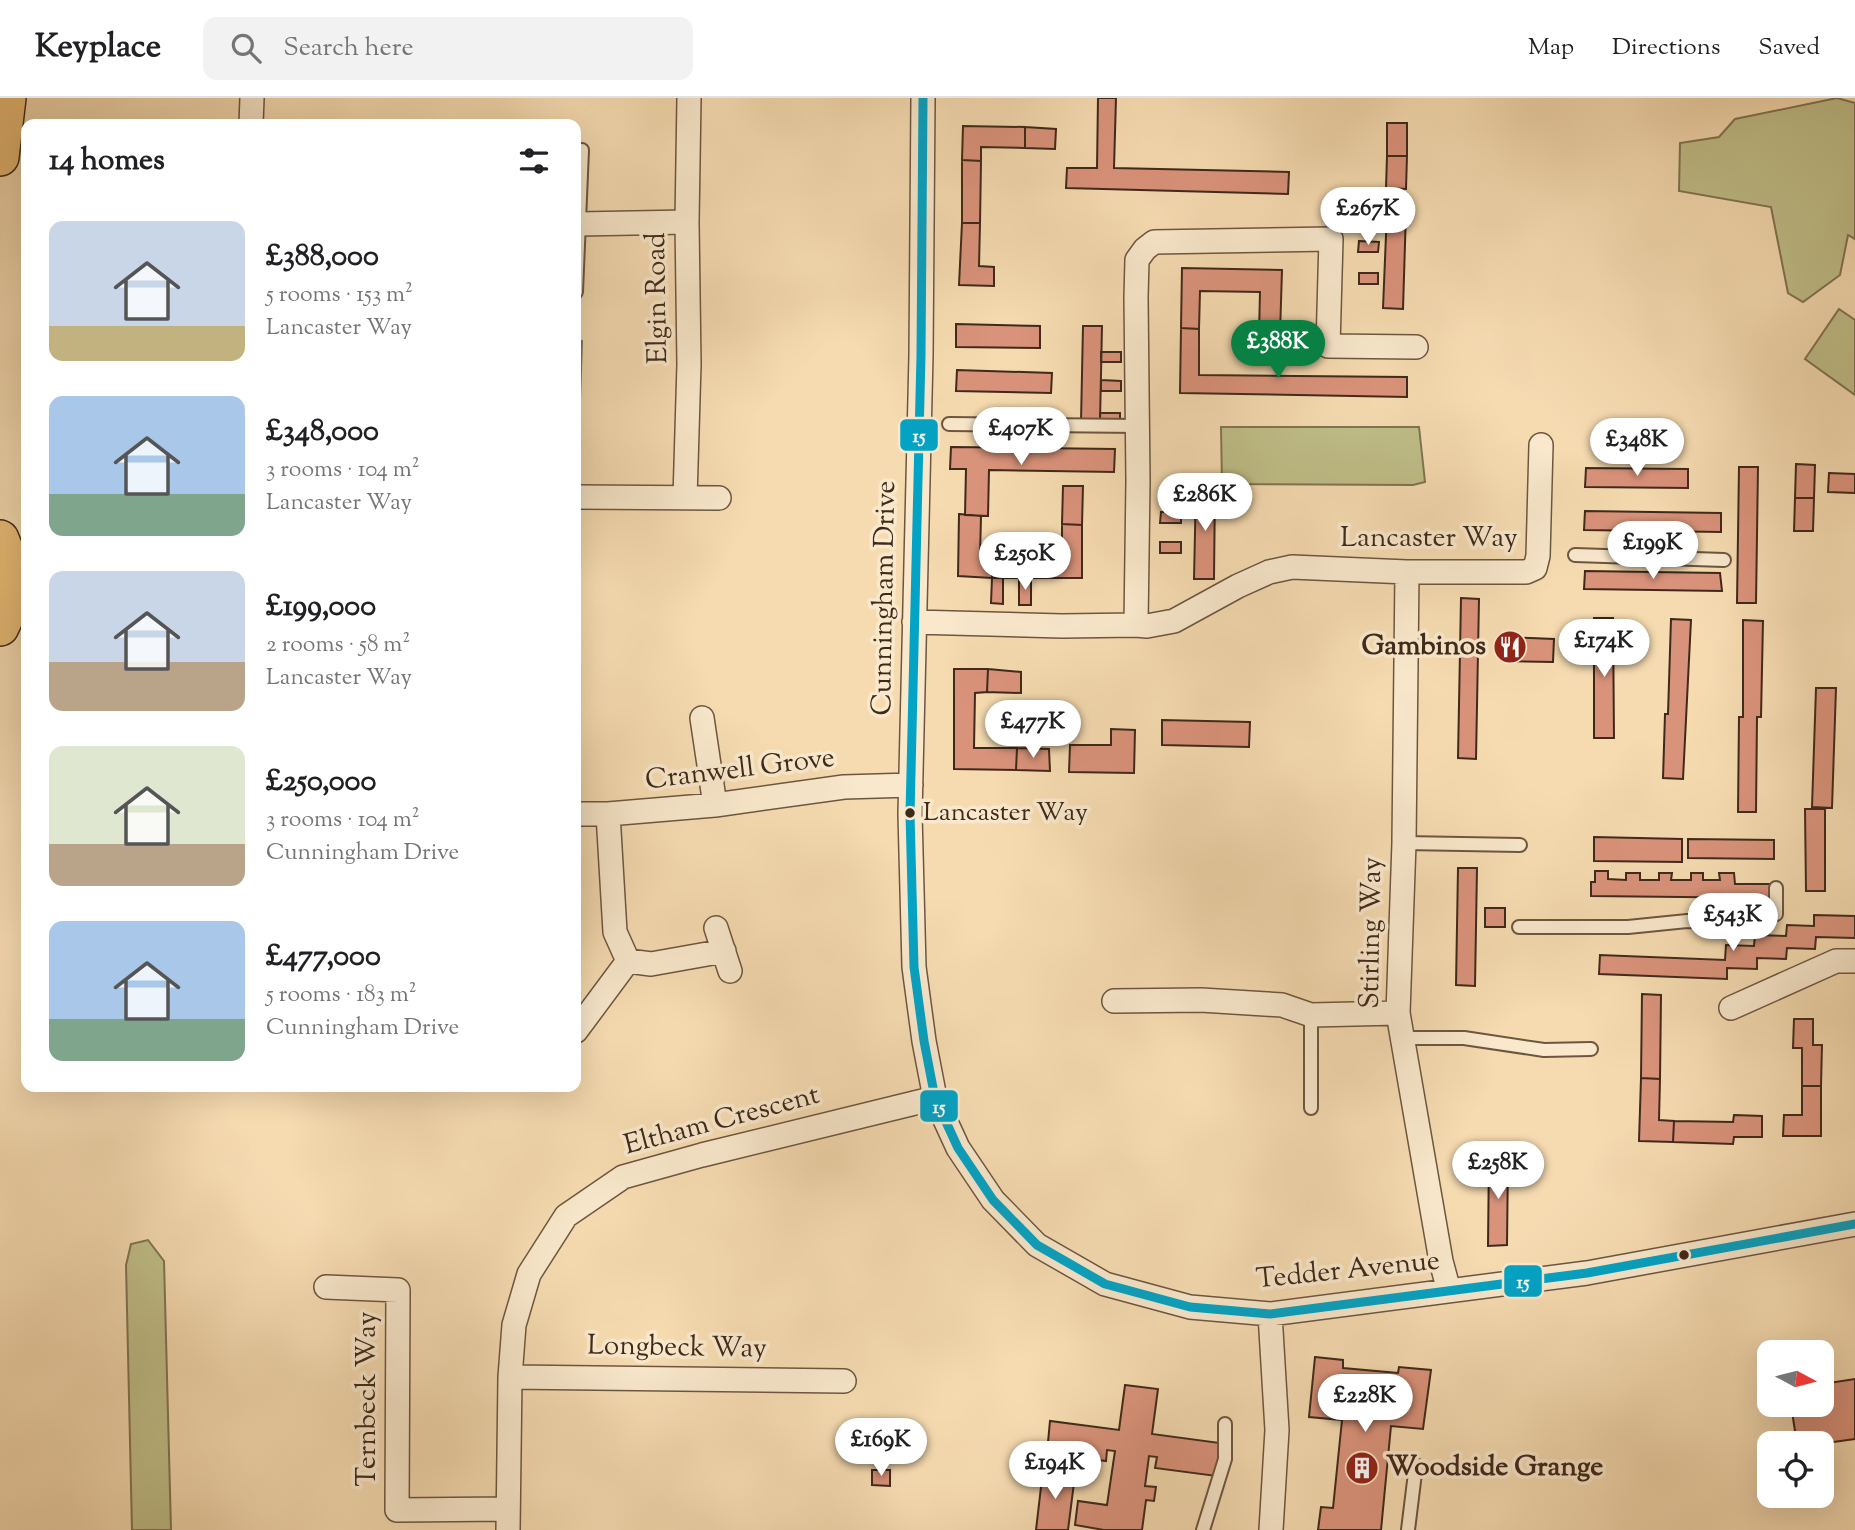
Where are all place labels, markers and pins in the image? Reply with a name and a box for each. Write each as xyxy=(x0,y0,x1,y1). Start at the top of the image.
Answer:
pin: £267K xyxy=(1319,188,1417,247)
pin: £388K xyxy=(1229,320,1327,380)
pin: £407K xyxy=(972,408,1070,467)
pin: £348K xyxy=(1588,418,1686,478)
pin: £286K xyxy=(1156,474,1254,533)
pin: £199K xyxy=(1604,522,1702,581)
pin: £250K xyxy=(976,532,1074,592)
pin: £174K xyxy=(1555,620,1653,679)
place label: Gambinos xyxy=(1361,627,1486,667)
restaurant icon: Gambinos xyxy=(1491,628,1529,666)
pin: £477K xyxy=(984,700,1082,760)
place label: Lancaster Way xyxy=(923,795,1088,832)
marker: Lancaster Way xyxy=(903,806,917,820)
pin: £543K xyxy=(1684,894,1782,953)
pin: £258K xyxy=(1449,1142,1547,1201)
unlabelled marker xyxy=(1677,1248,1691,1262)
pin: £228K xyxy=(1316,1374,1414,1434)
pin: £169K xyxy=(832,1418,930,1478)
pin: £194K xyxy=(1006,1442,1104,1501)
place label: Woodside Grange xyxy=(1386,1448,1603,1488)
building icon: Woodside Grange xyxy=(1343,1449,1381,1487)

